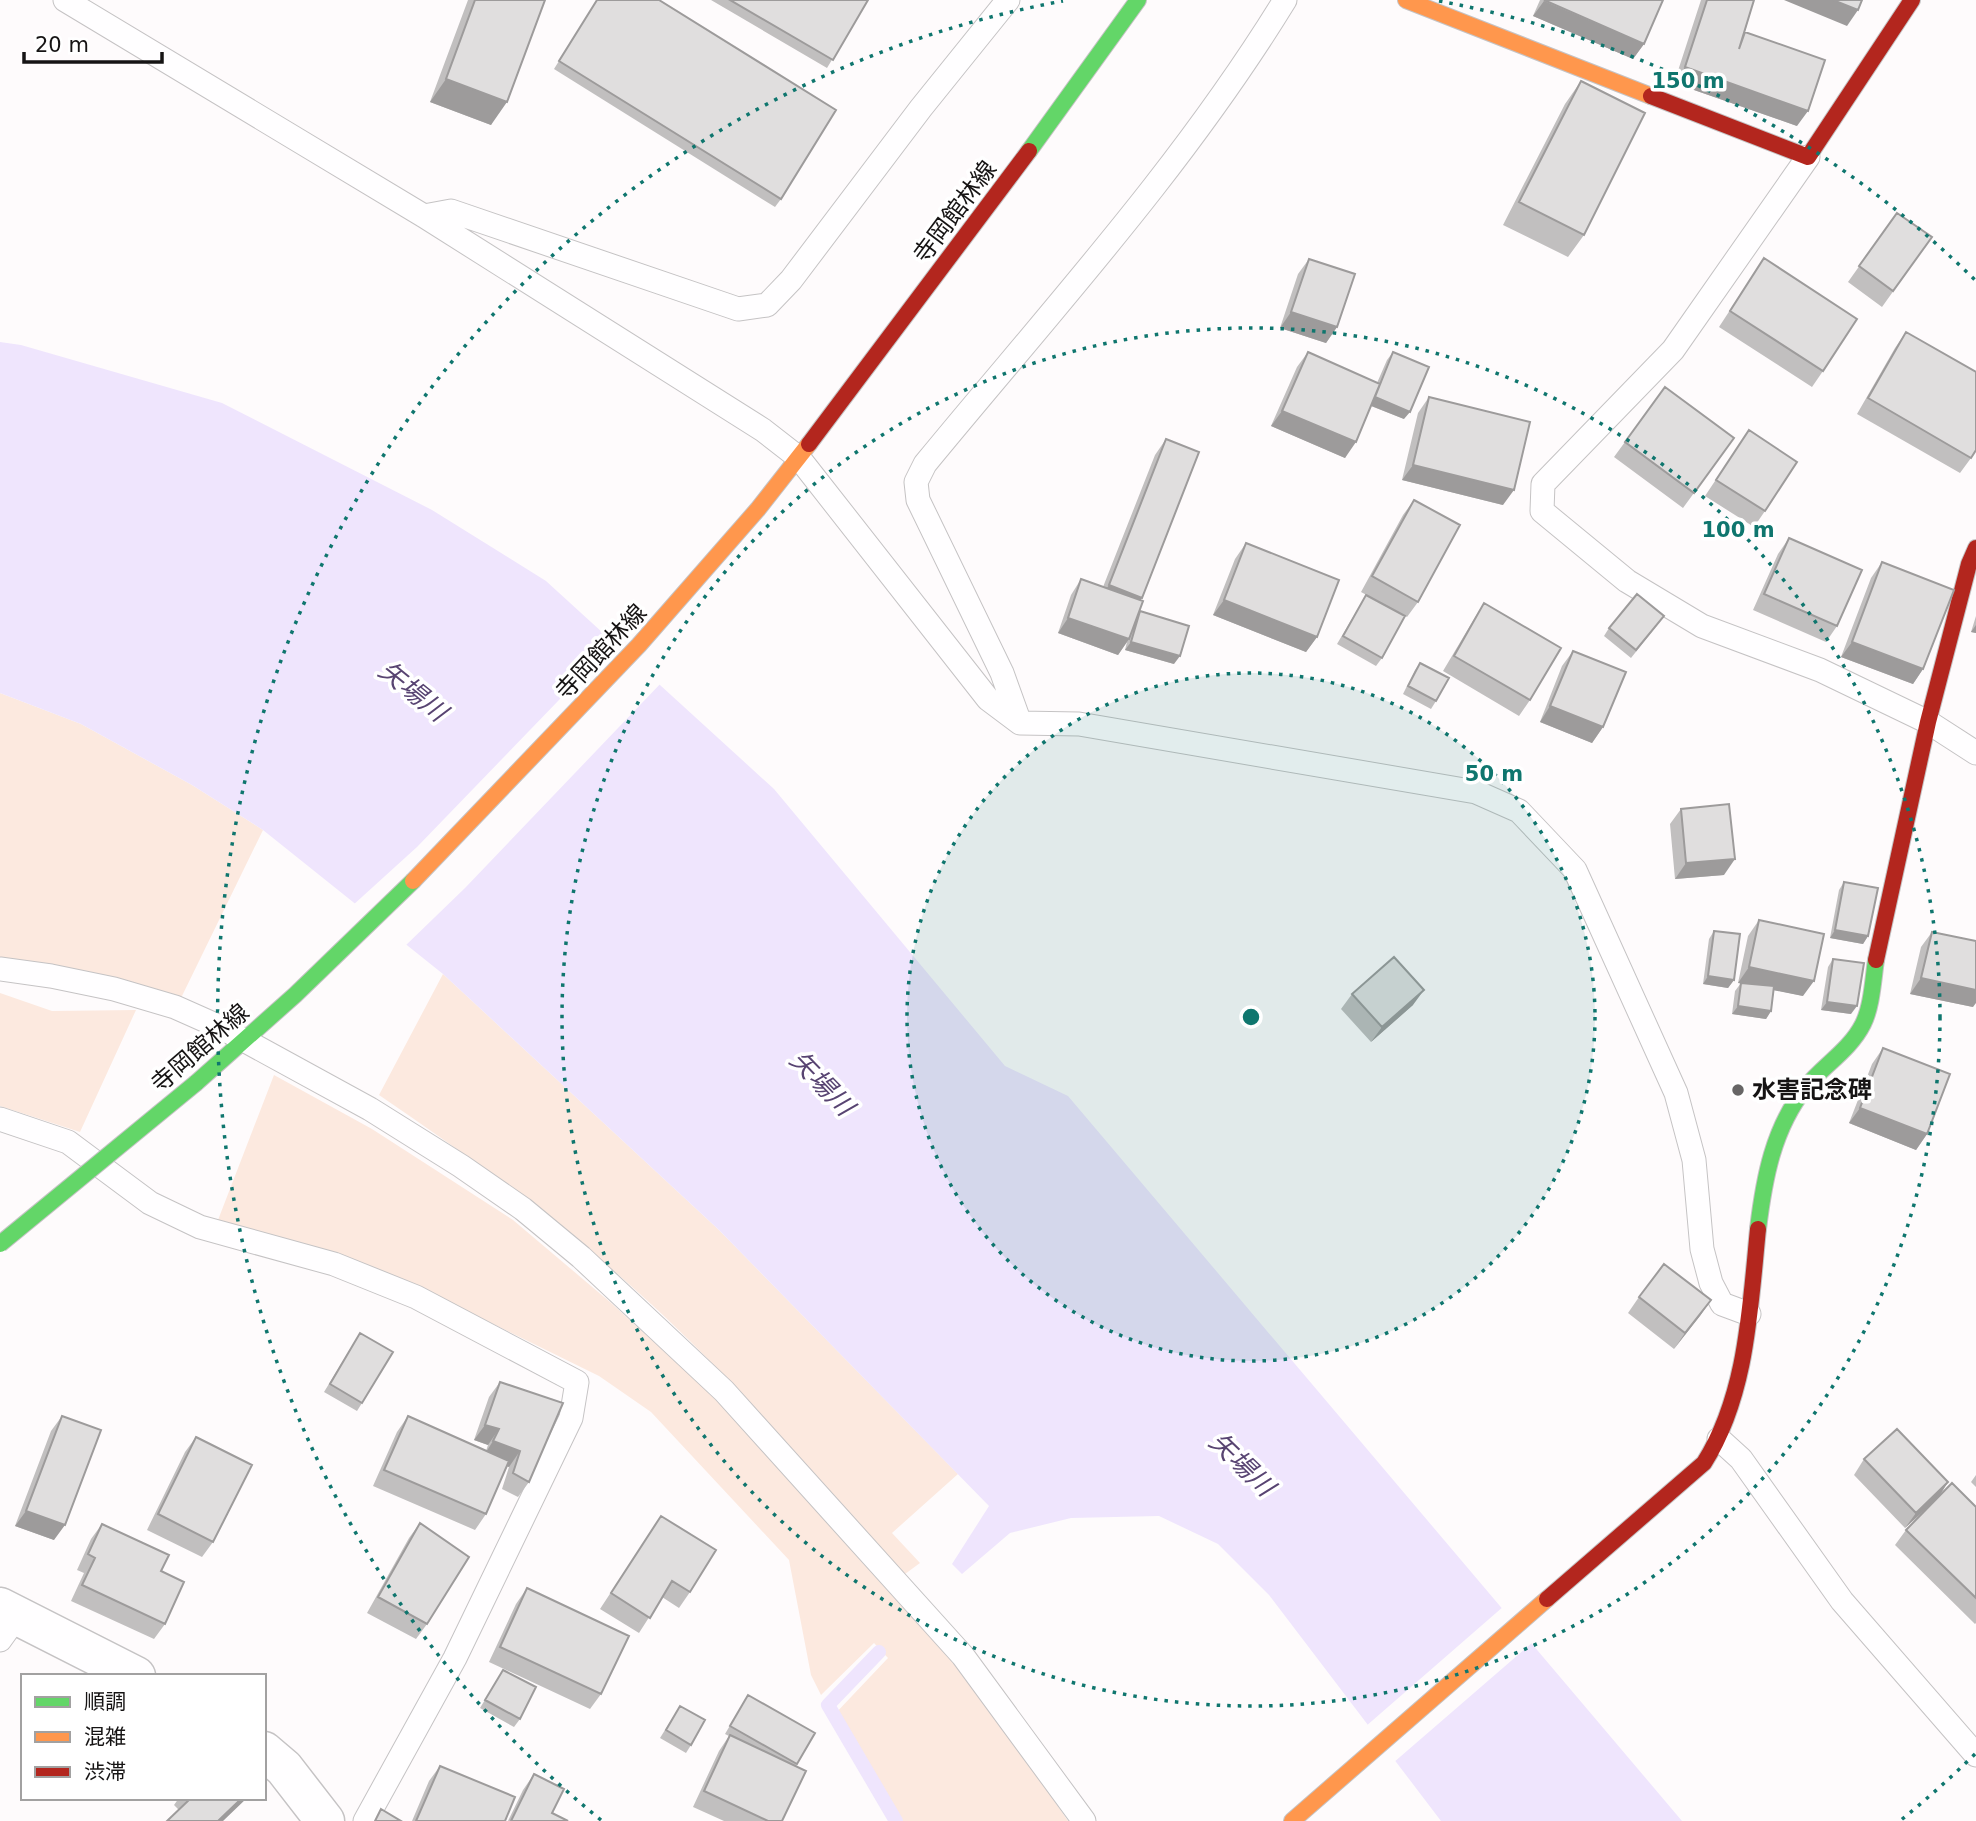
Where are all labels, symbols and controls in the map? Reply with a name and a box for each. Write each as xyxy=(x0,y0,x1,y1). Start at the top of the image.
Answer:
scale bar xyxy=(24,21,163,65)
text: 20 m xyxy=(35,33,89,57)
text: 150 m xyxy=(1651,69,1725,93)
street label: 寺岡館林線 xyxy=(908,156,1002,268)
text: 100 m xyxy=(1701,518,1775,542)
street label: 寺岡館林線 xyxy=(550,599,652,705)
water label: 矢場川 xyxy=(373,655,455,729)
text: 50 m xyxy=(1465,762,1523,786)
street label: 寺岡館林線 xyxy=(146,998,254,1098)
centre of rings xyxy=(1239,1005,1263,1029)
water label: 矢場川 xyxy=(784,1045,862,1124)
place label: 水害記念碑 xyxy=(1752,1076,1872,1104)
marker: 水害記念碑 xyxy=(1730,1082,1746,1098)
water label: 矢場川 xyxy=(1204,1426,1283,1504)
legend xyxy=(21,1674,266,1800)
text: 順調 xyxy=(84,1690,126,1714)
text: 混雑 xyxy=(84,1725,126,1749)
text: 渋滞 xyxy=(84,1760,126,1784)

